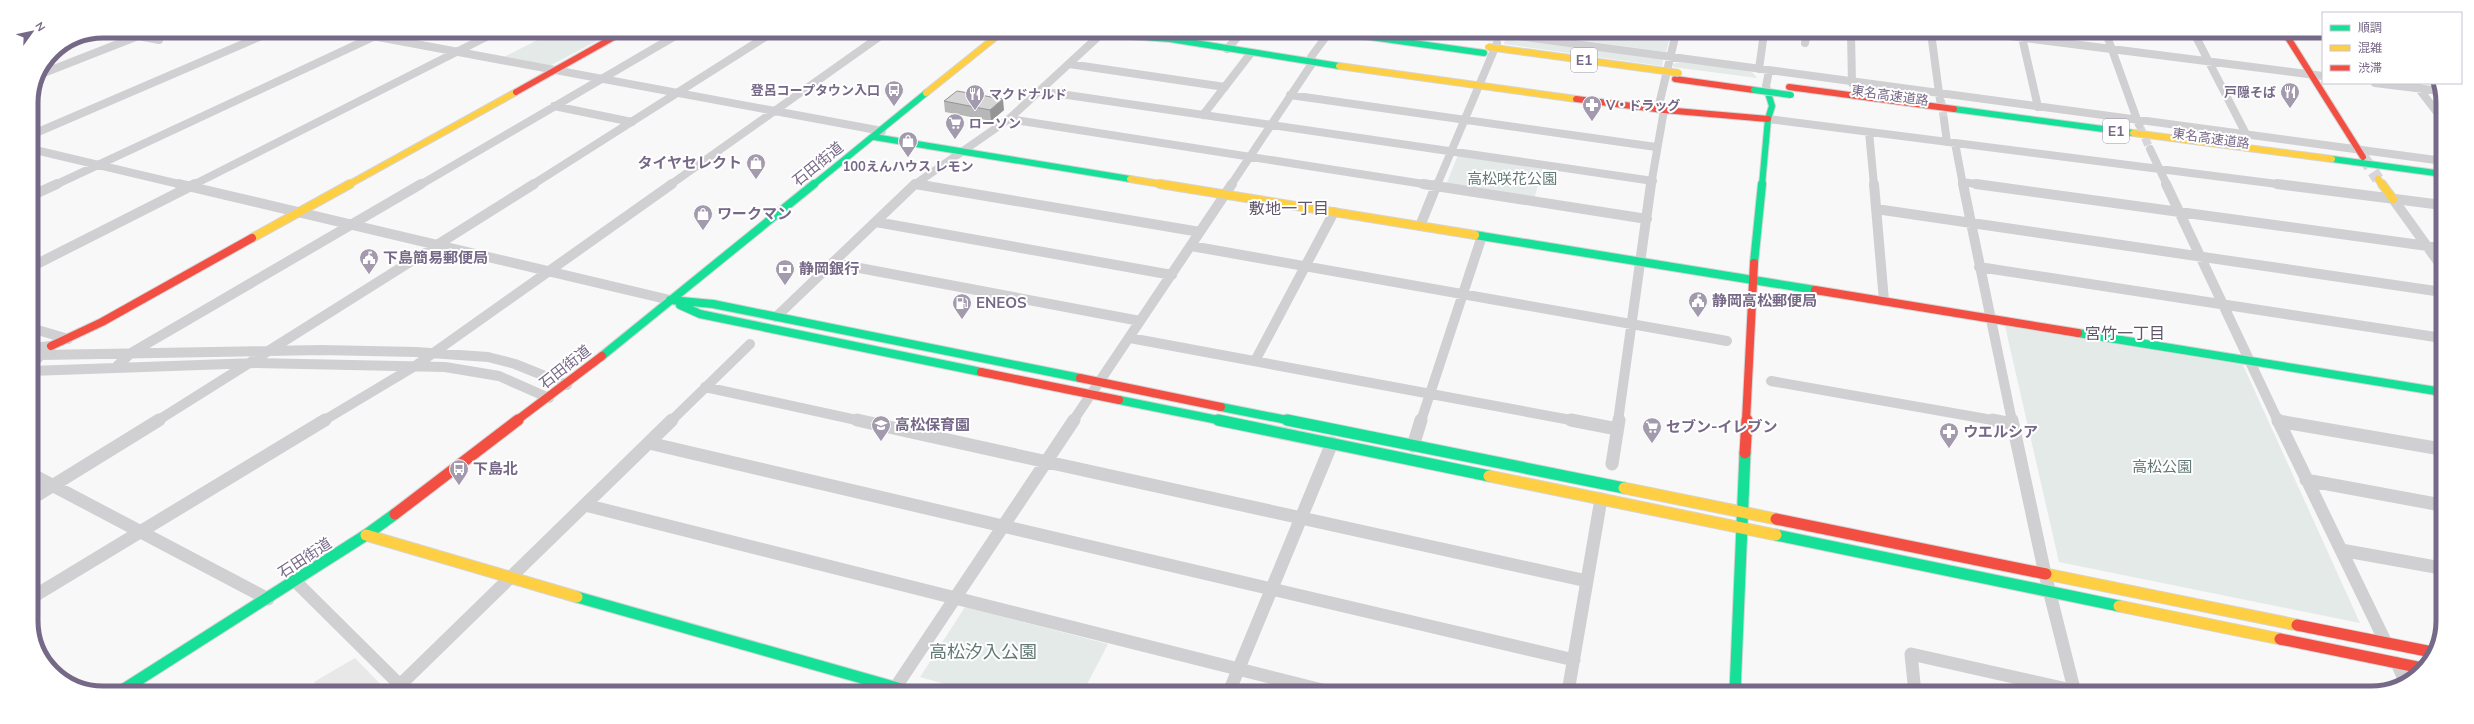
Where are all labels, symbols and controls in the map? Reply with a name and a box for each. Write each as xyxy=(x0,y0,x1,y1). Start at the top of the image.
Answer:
north arrow xyxy=(12,12,52,52)
legend xyxy=(2322,12,2462,84)
text: N xyxy=(32,19,49,34)
text: 順調 xyxy=(2358,20,2382,35)
text: 混雑 xyxy=(2358,40,2382,55)
road number: E1 xyxy=(1571,48,1597,72)
text: 渋滞 xyxy=(2358,60,2382,75)
bus stop icon: 登呂コープタウン入口 xyxy=(883,79,905,107)
restaurant icon: 戸隠そば xyxy=(2279,81,2301,109)
place label: 登呂コープタウン入口 xyxy=(751,82,880,98)
street label: 東名高速道路 xyxy=(1850,82,1930,108)
restaurant icon: マクドナルド xyxy=(964,83,986,111)
place label: 戸隠そば xyxy=(2224,84,2276,100)
place label: マクドナルド xyxy=(989,86,1067,102)
pharmacy icon: V・ドラッグ xyxy=(1581,94,1603,122)
place label: V・ドラッグ xyxy=(1605,97,1680,113)
supermarket icon: ローソン xyxy=(944,112,966,140)
place label: ローソン xyxy=(969,115,1021,131)
road number: E1 xyxy=(2103,119,2129,143)
street label: 東名高速道路 xyxy=(2171,125,2251,151)
shop icon: 100えんハウス レモン xyxy=(897,130,919,158)
street label: 石田街道 xyxy=(788,137,847,190)
shop icon: タイヤセレクト xyxy=(745,152,767,180)
place label: タイヤセレクト xyxy=(637,153,742,172)
place label: 100えんハウス レモン xyxy=(843,158,973,174)
park label: 高松咲花公園 xyxy=(1467,169,1557,188)
district label: 敷地一丁目 xyxy=(1249,198,1329,218)
shop icon: ワークマン xyxy=(692,203,714,231)
place label: ワークマン xyxy=(717,204,792,223)
public building icon: 下島簡易郵便局 xyxy=(358,247,380,275)
place label: 下島簡易郵便局 xyxy=(383,248,488,267)
bank icon: 静岡銀行 xyxy=(774,258,796,286)
place label: 静岡銀行 xyxy=(799,259,859,278)
public building icon: 静岡高松郵便局 xyxy=(1687,290,1709,318)
place label: 静岡高松郵便局 xyxy=(1712,291,1817,310)
fuel station icon: ENEOS xyxy=(951,292,973,320)
place label: ENEOS xyxy=(976,293,1027,312)
district label: 宮竹一丁目 xyxy=(2085,323,2165,343)
street label: 石田街道 xyxy=(535,341,594,393)
school or university icon: 高松保育園 xyxy=(870,414,892,442)
place label: 高松保育園 xyxy=(895,415,970,434)
supermarket icon: セブン-イレブン xyxy=(1641,416,1663,444)
place label: セブン-イレブン xyxy=(1666,417,1778,436)
pharmacy icon: ウエルシア xyxy=(1938,421,1960,449)
place label: ウエルシア xyxy=(1963,422,2038,441)
park label: 高松公園 xyxy=(2132,457,2192,476)
bus stop icon: 下島北 xyxy=(448,458,470,486)
place label: 下島北 xyxy=(473,459,518,478)
street label: 石田街道 xyxy=(274,533,335,582)
park label: 高松汐入公園 xyxy=(929,640,1037,663)

